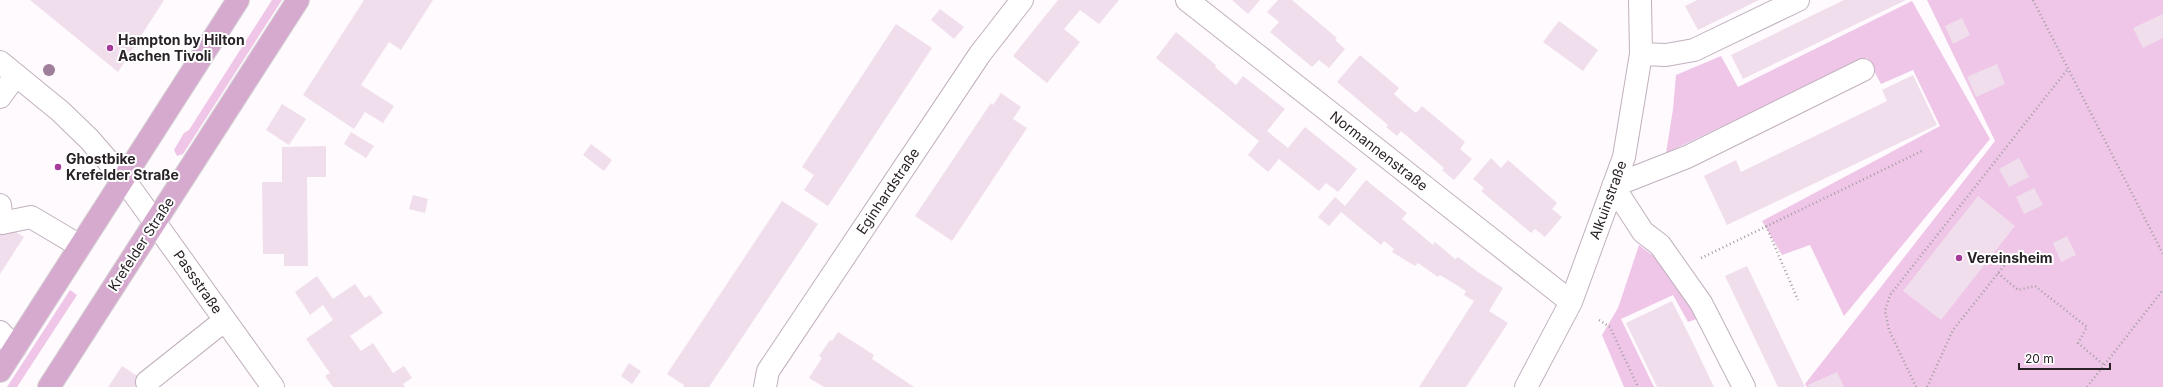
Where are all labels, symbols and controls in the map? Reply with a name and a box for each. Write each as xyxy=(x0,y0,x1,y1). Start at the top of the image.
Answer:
place label: Hampton by Hilton Aachen Tivoli xyxy=(118,31,245,64)
marker: Hampton by Hilton Aachen Tivoli xyxy=(105,43,115,53)
street label: Normannenstraße xyxy=(1327,107,1432,194)
street label: Eginhardstraße xyxy=(852,144,923,237)
place label: Ghostbike Krefelder Straße xyxy=(66,150,179,183)
street label: Alkuinstraße xyxy=(1585,158,1630,242)
marker: Ghostbike Krefelder Straße xyxy=(53,162,63,172)
street label: Krefelder Straße xyxy=(104,194,177,294)
street label: Passstraße xyxy=(170,247,226,317)
place label: Vereinsheim xyxy=(1967,249,2053,266)
marker: Vereinsheim xyxy=(1954,253,1964,263)
scale bar xyxy=(2019,345,2110,371)
text: 20 m xyxy=(2025,351,2054,366)

